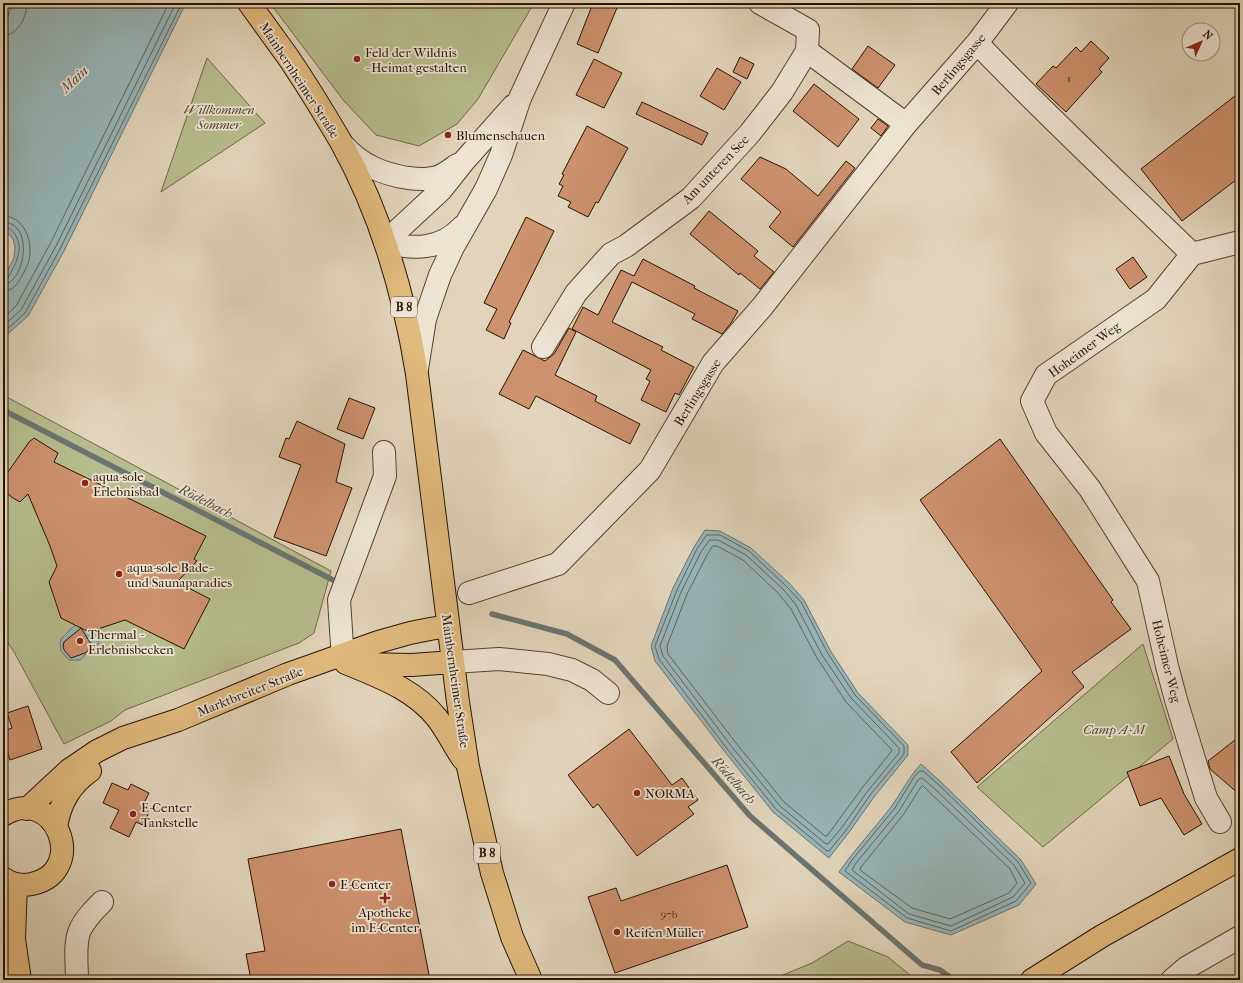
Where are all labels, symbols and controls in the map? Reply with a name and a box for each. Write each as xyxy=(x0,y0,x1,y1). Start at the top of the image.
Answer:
street label: Mainbernheimer Straße xyxy=(257,20,343,141)
north arrow xyxy=(1181,22,1221,62)
text: N xyxy=(1200,28,1216,43)
street label: Berlingsgasse xyxy=(928,30,989,98)
place label: Feld der Wildnis - Heimat gestalten xyxy=(365,45,467,75)
marker: Feld der Wildnis - Heimat gestalten xyxy=(352,54,362,64)
water label: Main xyxy=(56,62,92,97)
house number: 1 xyxy=(1067,72,1071,85)
park label: Willkommen Sommer xyxy=(183,102,255,132)
place label: Blumenschauen xyxy=(456,128,546,143)
marker: Blumenschauen xyxy=(443,130,453,140)
street label: Am unteren See xyxy=(678,131,752,208)
road number: B 8 xyxy=(391,297,417,317)
street label: Hoheimer Weg xyxy=(1046,318,1124,380)
street label: Berlingsgasse xyxy=(671,356,724,428)
place label: aqua-sole Erlebnisbad xyxy=(93,469,160,499)
marker: aqua-sole Erlebnisbad xyxy=(80,478,90,488)
water label: Rödelbach xyxy=(175,480,236,522)
place label: aqua-sole Bade- und Saunaparadies xyxy=(126,560,232,590)
marker: aqua-sole Bade- und Saunaparadies xyxy=(114,569,124,579)
street label: Mainbernheimer Straße xyxy=(439,613,472,750)
street label: Hoheimer Weg xyxy=(1149,618,1184,705)
place label: Thermal - Erlebnisbecken xyxy=(88,627,174,657)
marker: Thermal - Erlebnisbecken xyxy=(75,636,85,646)
street label: Marktbreiter Straße xyxy=(195,663,306,720)
park label: Camp A+M xyxy=(1083,722,1146,737)
water label: Rödelbach xyxy=(707,752,759,808)
place label: NORMA xyxy=(645,786,695,801)
marker: NORMA xyxy=(632,788,642,798)
place label: E-Center Tankstelle xyxy=(141,800,199,830)
marker: E-Center Tankstelle xyxy=(128,809,138,819)
road number: B 8 xyxy=(474,843,500,863)
place label: E-Center xyxy=(340,877,391,892)
marker: E-Center xyxy=(327,879,337,889)
marker: Apotheke im E-Center xyxy=(380,893,390,903)
place label: Apotheke im E-Center xyxy=(351,905,419,935)
house number: 97b xyxy=(661,908,678,921)
place label: Reifen Müller xyxy=(625,925,704,940)
marker: Reifen Müller xyxy=(612,927,622,937)

